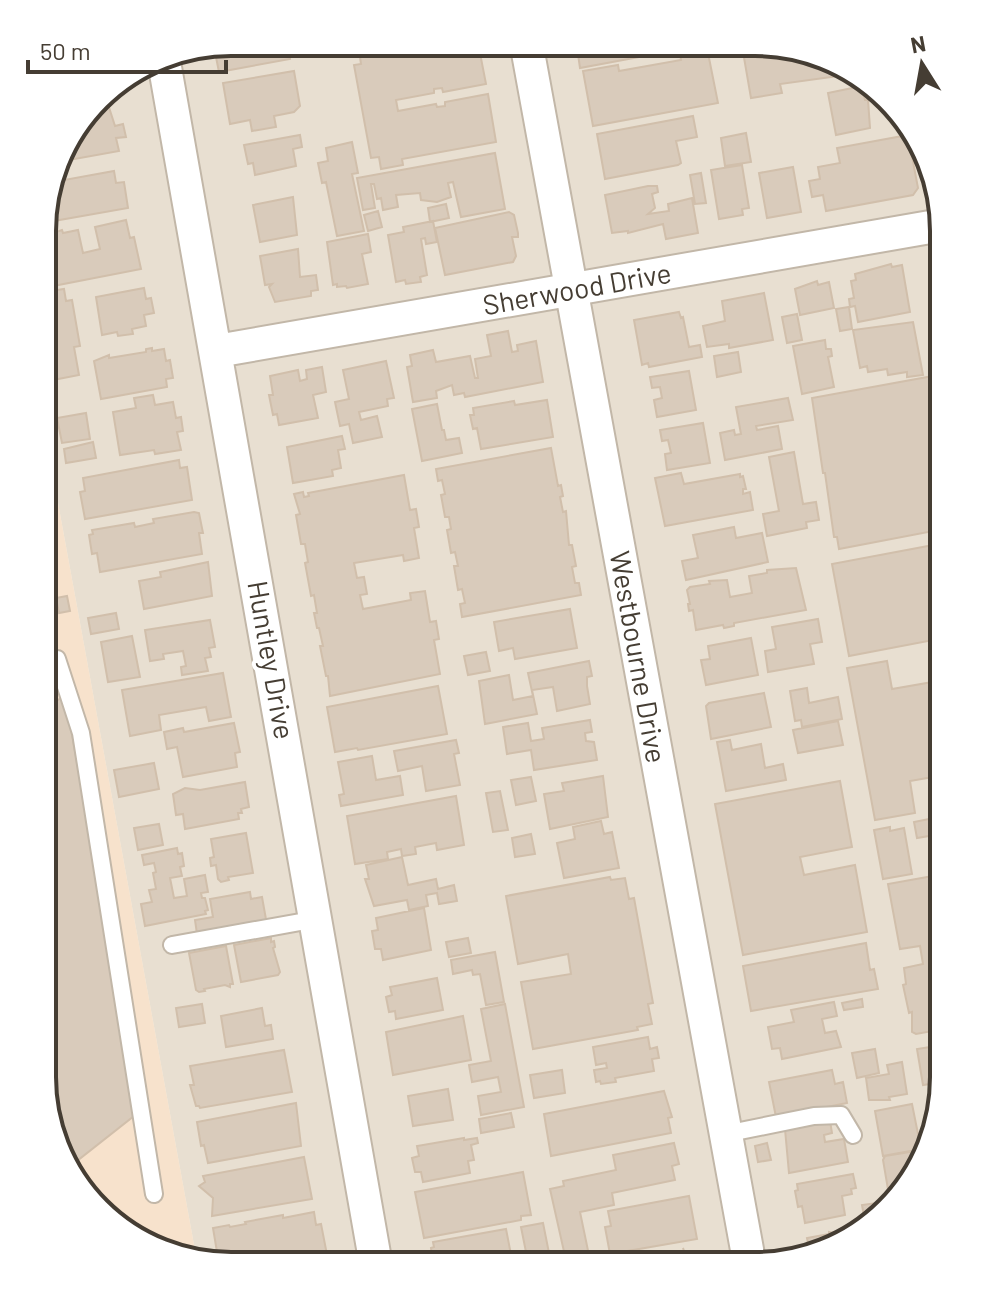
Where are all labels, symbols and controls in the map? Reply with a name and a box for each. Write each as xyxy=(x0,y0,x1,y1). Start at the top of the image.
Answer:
scale bar xyxy=(28,24,226,74)
north arrow xyxy=(882,24,962,104)
text: N xyxy=(908,29,928,58)
text: 50 m xyxy=(40,36,91,65)
street label: Sherwood Drive xyxy=(480,255,674,321)
street label: Westbourne Drive xyxy=(604,548,674,766)
street label: Huntley Drive xyxy=(241,578,303,742)

